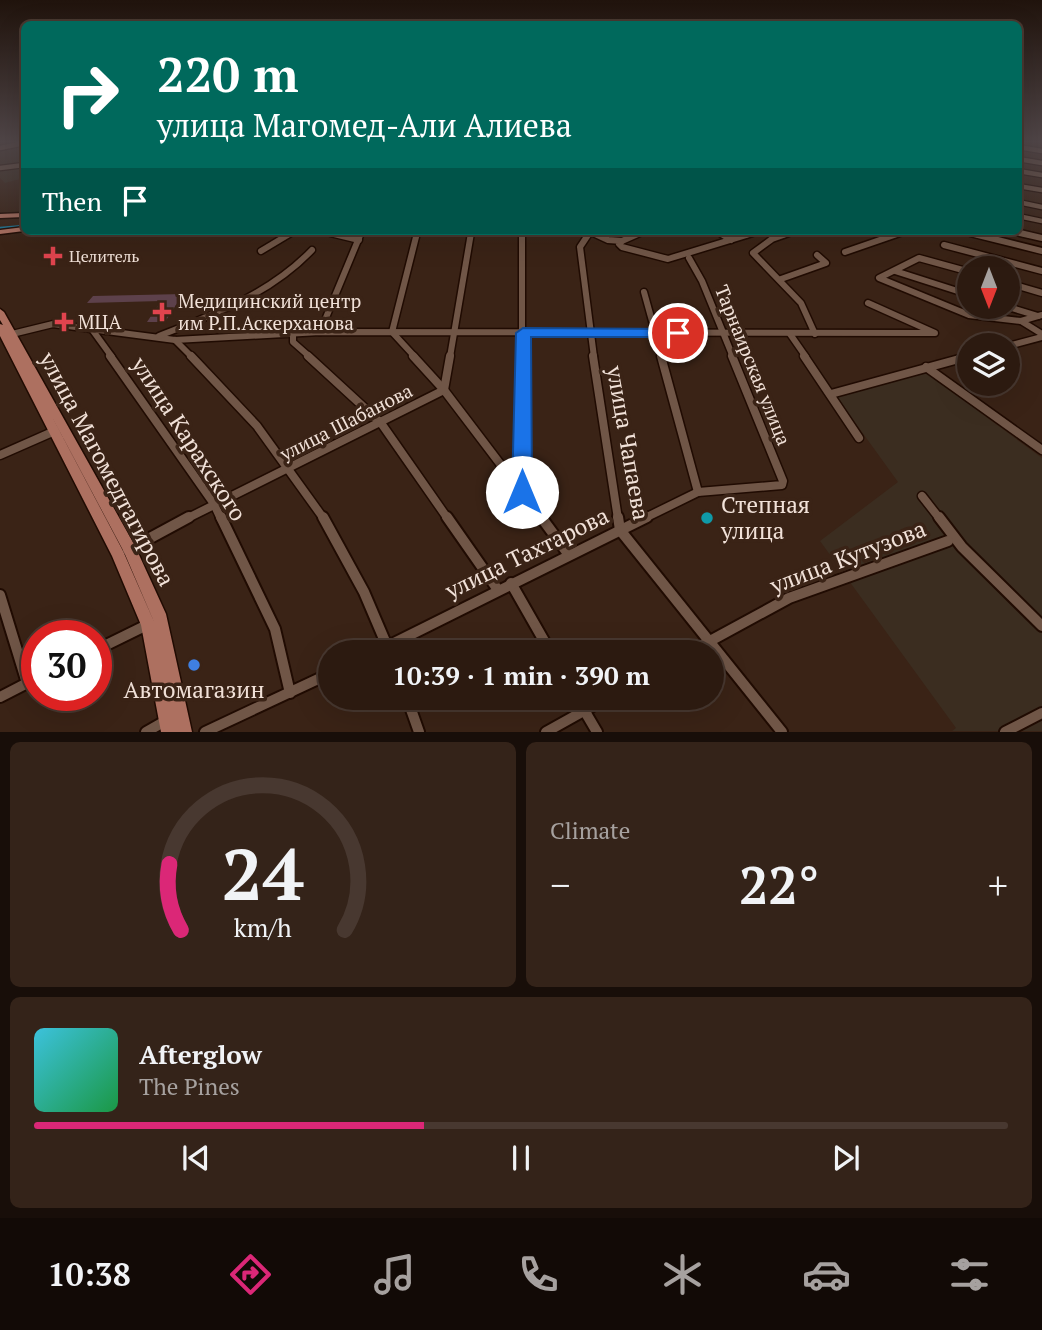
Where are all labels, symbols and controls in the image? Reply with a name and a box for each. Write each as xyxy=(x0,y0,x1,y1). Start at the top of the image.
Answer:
text: 220 m xyxy=(157,41,299,106)
icon: right xyxy=(42,49,133,140)
text: улица Магомед-Али Алиева xyxy=(157,104,572,146)
icon: arrive xyxy=(116,182,154,220)
text: Then xyxy=(42,184,102,218)
place label: Целитель xyxy=(69,245,139,267)
marker: Целитель xyxy=(43,246,63,266)
north arrow xyxy=(957,256,1020,318)
map controls xyxy=(957,256,1020,396)
street label: Тарнаирская улица xyxy=(710,281,797,449)
place label: Медицинский центр им Р.П.Аскерханова xyxy=(178,288,361,335)
marker: Медицинский центр им Р.П.Аскерханова xyxy=(152,302,172,322)
pin xyxy=(648,303,708,363)
place label: МЦА xyxy=(78,309,121,334)
marker: МЦА xyxy=(56,314,72,330)
icon: arrive xyxy=(659,314,697,352)
button: layers xyxy=(957,333,1020,396)
street label: улица Магомедтагирова xyxy=(32,345,183,592)
street label: улица Карахского xyxy=(124,350,254,527)
street label: улица Чапаева xyxy=(599,362,657,523)
street label: улица Шабанова xyxy=(274,377,417,466)
position arrow xyxy=(485,455,559,529)
place label: Степная улица xyxy=(720,489,810,546)
street label: улица Тахтарова xyxy=(439,499,614,606)
marker: Степная улица xyxy=(699,510,715,526)
street label: улица Кутузова xyxy=(765,512,931,601)
speed limit sign: 30 xyxy=(21,620,112,711)
marker: Автомагазин xyxy=(186,657,202,673)
text: 10:39 · 1 min · 390 m xyxy=(392,658,650,692)
place label: Автомагазин xyxy=(123,674,265,705)
text: Climate xyxy=(550,815,630,846)
text: 24 xyxy=(222,825,304,922)
text: 22° xyxy=(739,850,819,919)
text: − xyxy=(550,860,570,910)
text: + xyxy=(988,860,1008,910)
text: km/h xyxy=(234,911,292,944)
text: Afterglow xyxy=(139,1037,262,1071)
text: The Pines xyxy=(139,1071,240,1102)
icon: previous xyxy=(177,1139,215,1177)
icon: pause xyxy=(502,1139,540,1177)
icon: next xyxy=(827,1139,865,1177)
icon: directions xyxy=(226,1250,275,1299)
icon: music xyxy=(370,1250,419,1299)
icon: phone xyxy=(514,1250,563,1299)
icon: climate xyxy=(658,1250,707,1299)
icon: car xyxy=(802,1250,851,1299)
icon: filters xyxy=(945,1250,994,1299)
text: 10:38 xyxy=(47,1253,131,1295)

